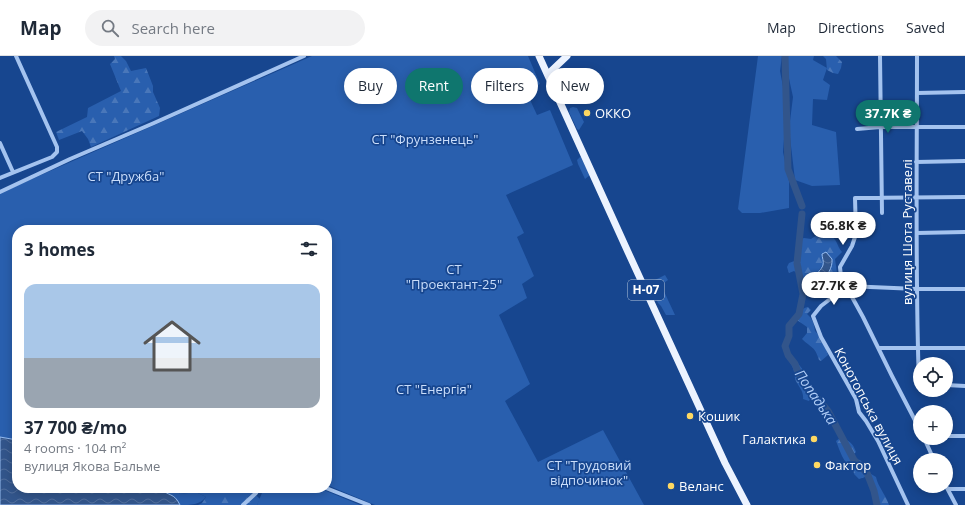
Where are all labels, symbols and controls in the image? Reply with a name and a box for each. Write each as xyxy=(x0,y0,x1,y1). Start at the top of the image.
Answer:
search box xyxy=(85,10,365,46)
text: Map xyxy=(20,15,61,41)
icon: search xyxy=(99,17,121,39)
text: Search here xyxy=(131,18,215,38)
text: Map xyxy=(767,18,796,37)
text: Directions xyxy=(818,18,884,37)
text: Saved xyxy=(906,18,945,37)
chip: Buy xyxy=(344,68,397,104)
chip: Rent xyxy=(405,68,463,104)
chip: Filters xyxy=(471,68,538,104)
chip: New xyxy=(546,68,604,104)
pin: 37.7K ₴ xyxy=(851,100,925,134)
place label: ОККО xyxy=(595,104,631,122)
text: 37.7K ₴ xyxy=(865,104,911,122)
marker: ОККО xyxy=(582,108,592,118)
park label: СТ "Фрунзенець" xyxy=(371,130,479,148)
street label: вулиця Шота Руставелі xyxy=(898,159,916,305)
park label: СТ "Дружба" xyxy=(88,167,164,185)
pin: 56.8K ₴ xyxy=(806,212,880,246)
text: 56.8K ₴ xyxy=(820,216,866,234)
text: 3 homes xyxy=(24,238,95,261)
icon: filters xyxy=(298,238,320,260)
park label: СТ "Проектант-25" xyxy=(406,260,502,293)
pin: 27.7K ₴ xyxy=(797,272,871,306)
text: 27.7K ₴ xyxy=(811,276,857,294)
road number: Н-07 xyxy=(628,280,664,300)
icon: home xyxy=(136,310,208,382)
street label: Конотопська вулиця xyxy=(831,344,907,468)
map controls xyxy=(913,357,953,493)
button: locate xyxy=(913,357,953,397)
water label: Попадька xyxy=(791,365,842,428)
park label: СТ "Енергія" xyxy=(396,380,472,398)
button: + xyxy=(913,405,953,445)
place label: Кошик xyxy=(698,407,741,425)
marker: Кошик xyxy=(685,411,695,421)
text: 37 700 ₴/mo xyxy=(24,416,127,439)
place label: Галактика xyxy=(742,430,806,448)
marker: Галактика xyxy=(809,434,819,444)
text: 4 rooms · 104 m² xyxy=(24,439,126,457)
button: − xyxy=(913,453,953,493)
park label: СТ "Трудовий відпочинок" xyxy=(547,456,631,489)
place label: Фактор xyxy=(825,456,871,474)
text: вулиця Якова Бальме xyxy=(24,457,160,475)
marker: Фактор xyxy=(812,460,822,470)
place label: Веланс xyxy=(679,477,724,495)
marker: Веланс xyxy=(666,481,676,491)

